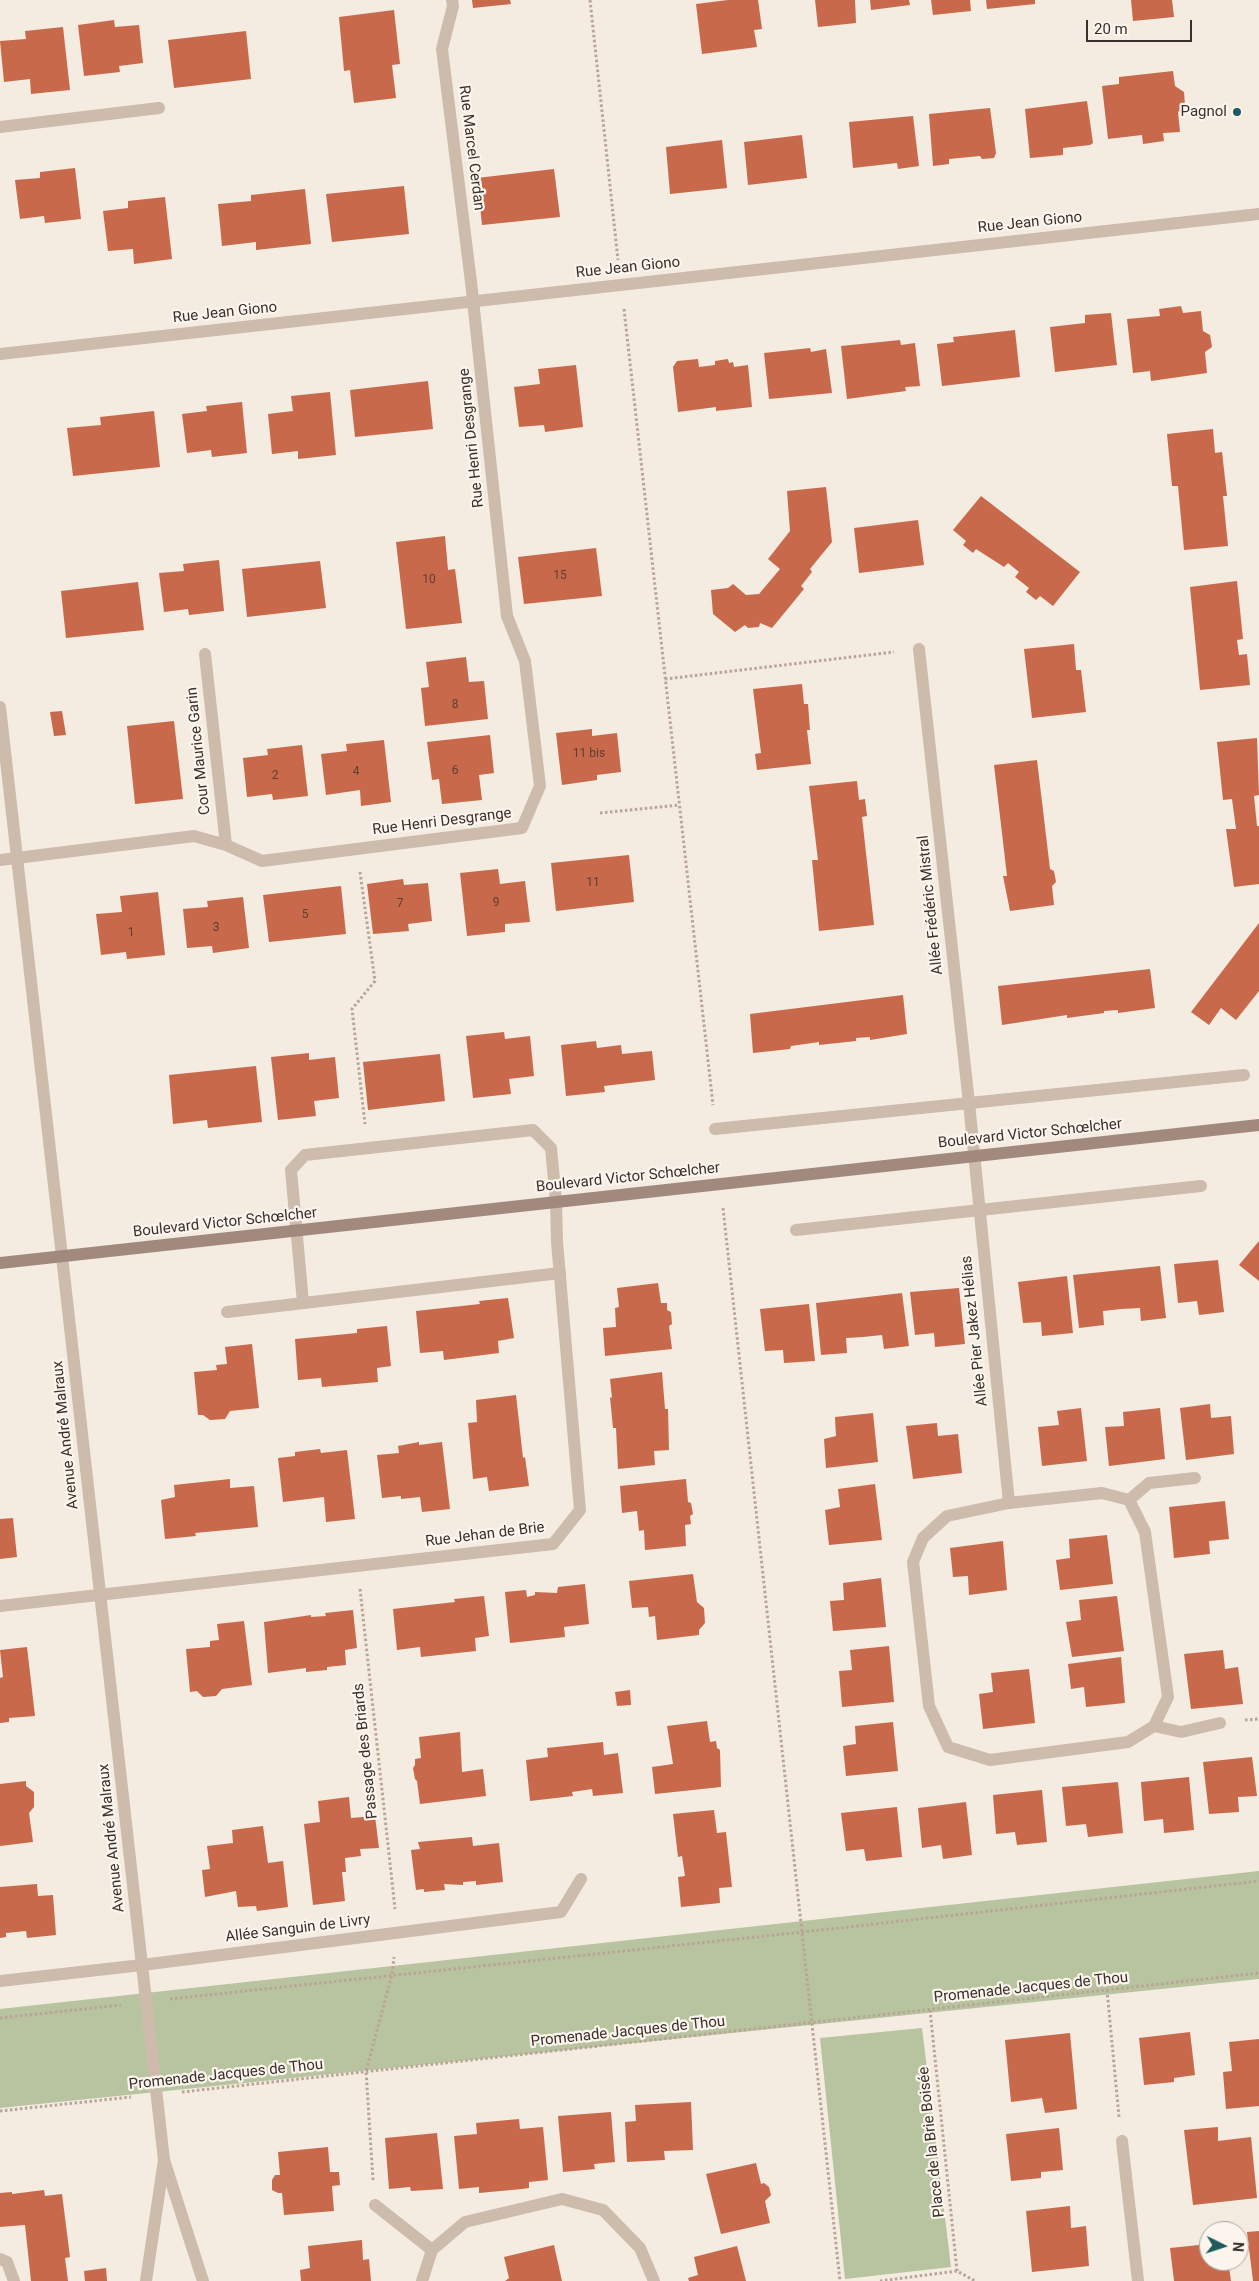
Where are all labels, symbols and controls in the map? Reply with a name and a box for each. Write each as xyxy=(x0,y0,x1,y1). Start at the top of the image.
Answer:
scale bar xyxy=(1089,10,1195,42)
text: 20 m xyxy=(1094,20,1128,38)
street label: Rue Marcel Cerdan xyxy=(454,84,488,212)
place label: Pagnol xyxy=(1181,103,1227,121)
marker: Pagnol xyxy=(1231,106,1243,118)
street label: Rue Jean Giono xyxy=(977,209,1083,237)
street label: Rue Jean Giono xyxy=(575,254,681,282)
street label: Rue Jean Giono xyxy=(172,299,278,327)
street label: Rue Henri Desgrange xyxy=(456,367,488,509)
house number: 15 xyxy=(553,569,567,583)
house number: 10 xyxy=(422,573,436,587)
street label: Cour Maurice Garin xyxy=(183,686,215,816)
house number: 8 xyxy=(452,698,458,712)
house number: 11 bis xyxy=(573,747,605,761)
house number: 6 xyxy=(452,764,458,778)
house number: 4 xyxy=(353,765,359,779)
house number: 2 xyxy=(272,769,278,783)
street label: Rue Henri Desgrange xyxy=(371,805,513,839)
street label: Allée Frédéric Mistral xyxy=(915,834,947,976)
house number: 11 xyxy=(586,876,600,890)
house number: 9 xyxy=(493,896,499,910)
house number: 7 xyxy=(397,897,403,911)
house number: 5 xyxy=(302,908,308,922)
house number: 3 xyxy=(213,921,219,935)
house number: 1 xyxy=(128,926,134,940)
street label: Boulevard Victor Schœlcher xyxy=(937,1115,1123,1153)
street label: Boulevard Victor Schœlcher xyxy=(535,1159,721,1197)
street label: Boulevard Victor Schœlcher xyxy=(132,1204,318,1242)
street label: Allée Pier Jakez Hélias xyxy=(958,1255,992,1407)
street label: Avenue André Malraux xyxy=(49,1360,83,1510)
street label: Rue Jehan de Brie xyxy=(424,1519,546,1551)
street label: Passage des Briards xyxy=(350,1682,382,1820)
street label: Avenue André Malraux xyxy=(95,1763,129,1913)
street label: Allée Sanguin de Livry xyxy=(225,1911,371,1947)
street label: Promenade Jacques de Thou xyxy=(933,1969,1129,2007)
street label: Promenade Jacques de Thou xyxy=(530,2013,726,2051)
street label: Promenade Jacques de Thou xyxy=(128,2056,324,2094)
street label: Place de la Brie Boisée xyxy=(915,2066,949,2218)
north arrow xyxy=(1199,2221,1249,2271)
text: N xyxy=(1230,2241,1246,2252)

